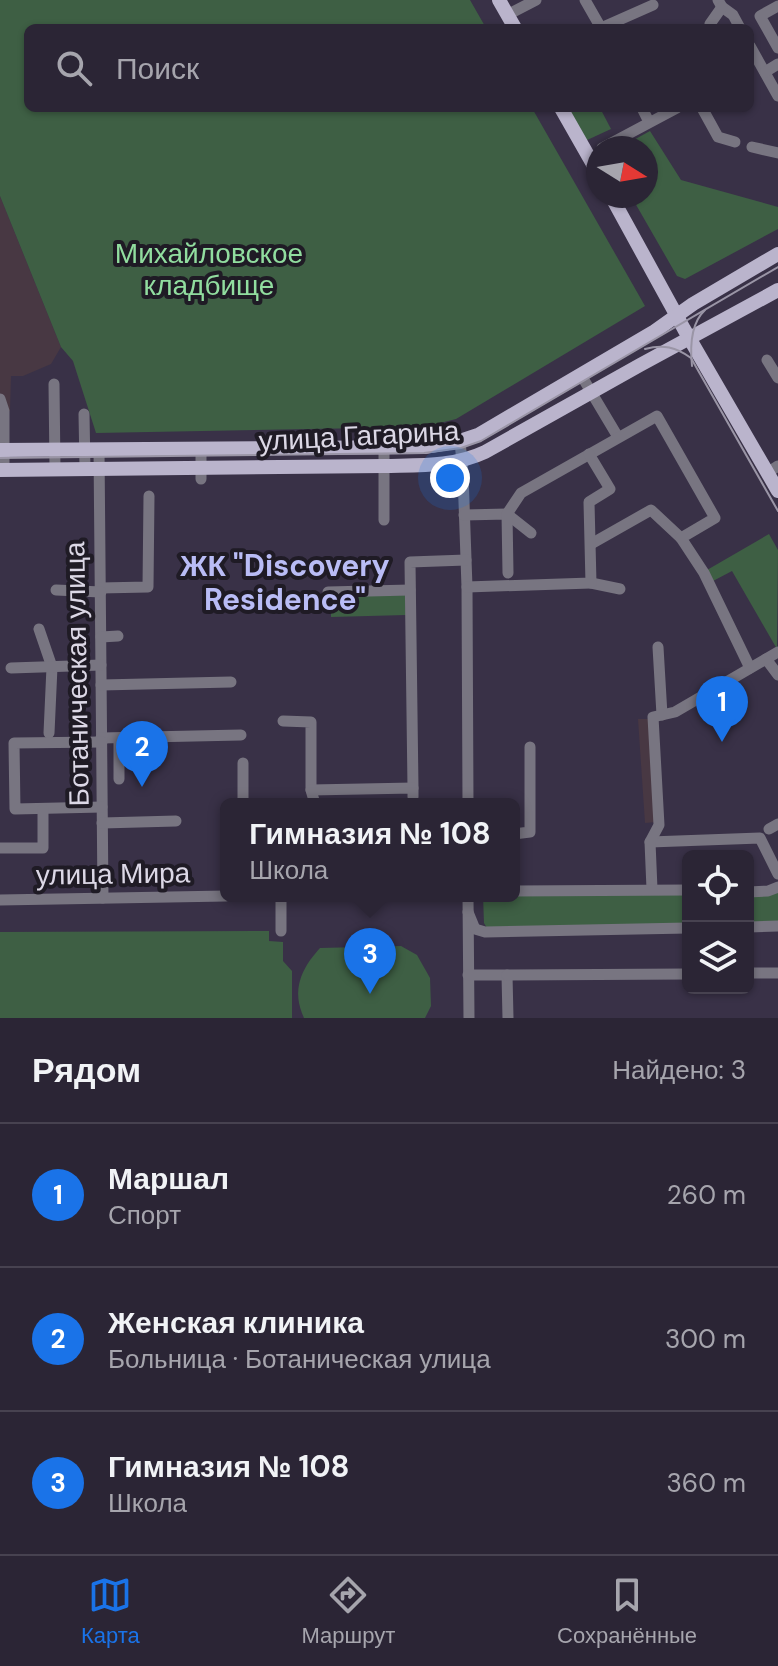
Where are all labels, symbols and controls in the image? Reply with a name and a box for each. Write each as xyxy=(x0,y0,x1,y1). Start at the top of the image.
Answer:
search box xyxy=(24,24,754,112)
icon: search xyxy=(52,46,96,90)
text: Поиск xyxy=(116,49,199,88)
north arrow xyxy=(586,136,658,208)
park label: Михайловское кладбище xyxy=(115,235,303,304)
street label: улица Гагарина xyxy=(258,412,461,460)
your location xyxy=(430,458,470,498)
street label: Ботаническая улица xyxy=(56,541,98,807)
district label: ЖК "Discovery Residence" xyxy=(179,546,390,619)
pin: 1 xyxy=(696,676,748,742)
pin: 2 xyxy=(116,721,168,787)
popup xyxy=(220,798,520,902)
text: Гимназия № 108 xyxy=(249,814,491,853)
map controls xyxy=(682,850,754,994)
button: locate xyxy=(682,850,754,922)
text: Школа xyxy=(249,853,328,887)
street label: улица Мира xyxy=(35,854,191,894)
button: layers xyxy=(682,922,754,994)
pin: 3 xyxy=(344,928,396,994)
text: Рядом xyxy=(32,1048,141,1093)
text: Найдено: 3 xyxy=(612,1053,746,1087)
text: Маршал xyxy=(108,1159,229,1198)
text: 1 xyxy=(53,1178,63,1212)
text: 260 m xyxy=(667,1178,746,1212)
text: Спорт xyxy=(108,1198,181,1232)
text: Женская клиника xyxy=(108,1303,364,1342)
text: 2 xyxy=(50,1322,66,1356)
text: 300 m xyxy=(665,1322,746,1356)
text: Больница · Ботаническая улица xyxy=(108,1342,491,1376)
text: Гимназия № 108 xyxy=(108,1447,350,1486)
text: 3 xyxy=(50,1466,66,1500)
text: 360 m xyxy=(666,1466,746,1500)
text: Школа xyxy=(108,1486,187,1520)
tab: Карта xyxy=(81,1573,140,1650)
tab: Маршрут xyxy=(302,1573,395,1650)
tab: Сохранённые xyxy=(557,1573,697,1650)

